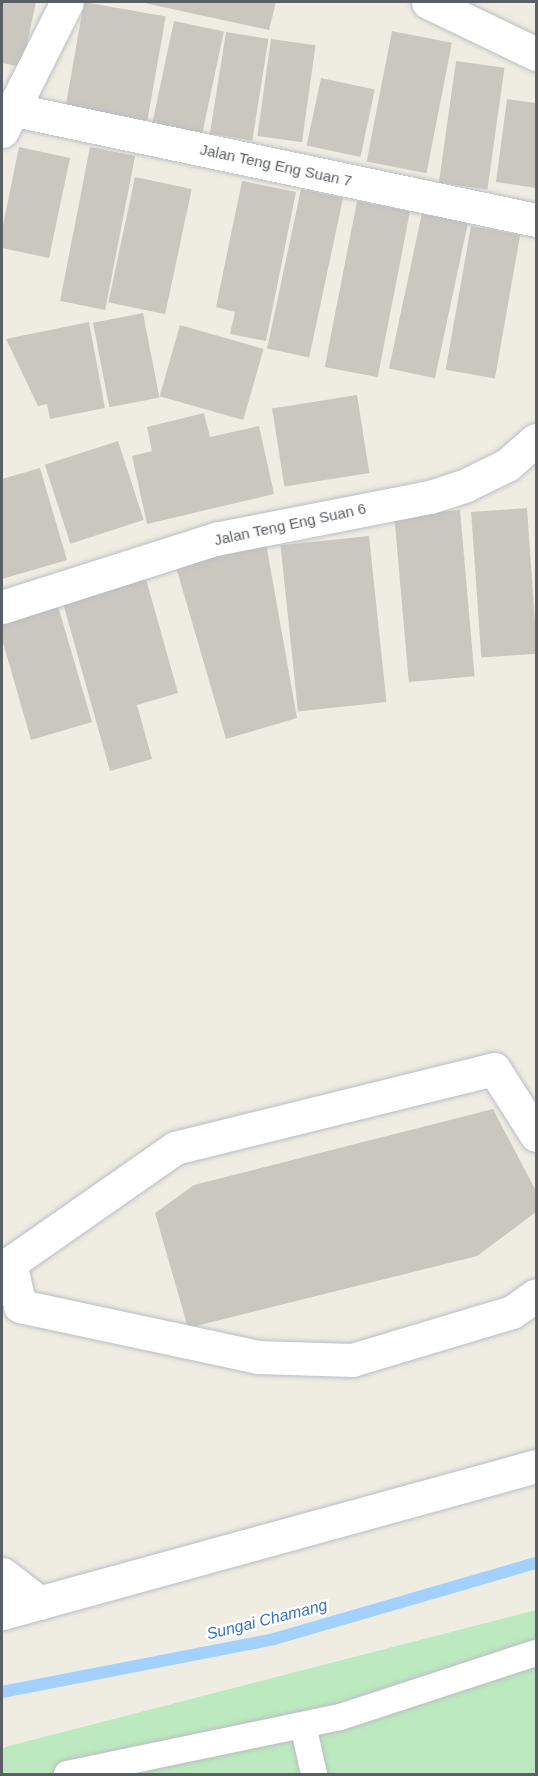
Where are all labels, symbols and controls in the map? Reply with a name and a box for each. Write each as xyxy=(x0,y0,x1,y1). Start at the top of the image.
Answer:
street label: Jalan Teng Eng Suan 7 xyxy=(198,140,354,190)
street label: Jalan Teng Eng Suan 6 xyxy=(212,499,368,549)
water label: Sungai Chamang xyxy=(205,1596,329,1644)

